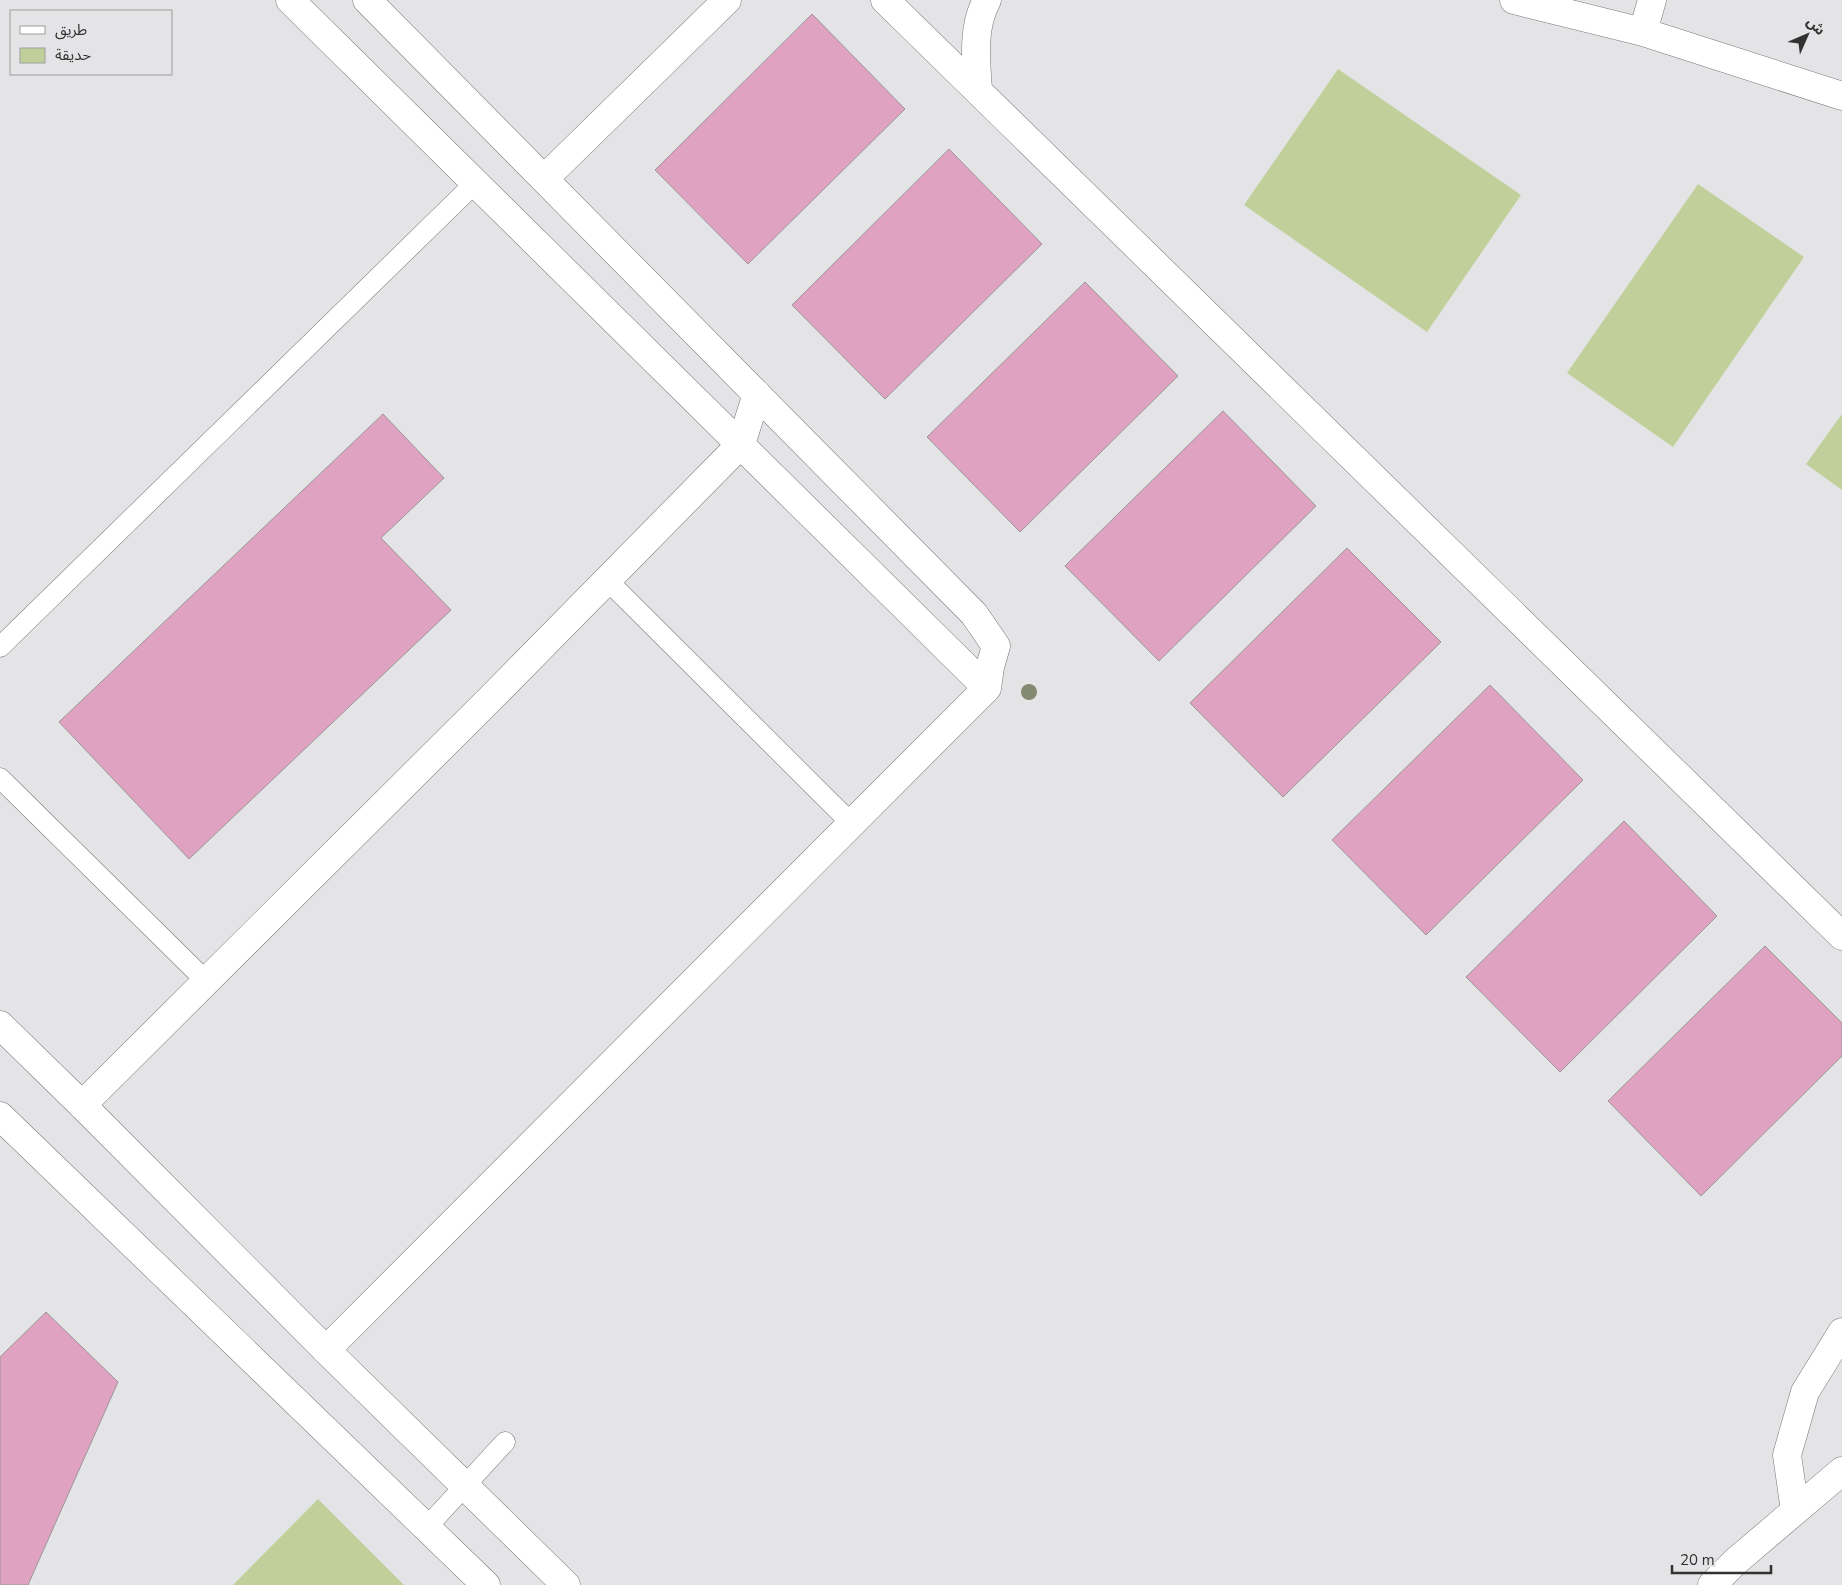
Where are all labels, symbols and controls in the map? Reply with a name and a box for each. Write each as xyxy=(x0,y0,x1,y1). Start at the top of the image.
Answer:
legend xyxy=(10,10,172,75)
north arrow xyxy=(1782,10,1832,60)
text: ش xyxy=(1802,13,1829,40)
text: طريق xyxy=(55,20,87,40)
text: حديقة xyxy=(55,45,91,65)
scale bar xyxy=(1672,1542,1771,1574)
text: 20 m xyxy=(1680,1550,1715,1570)

